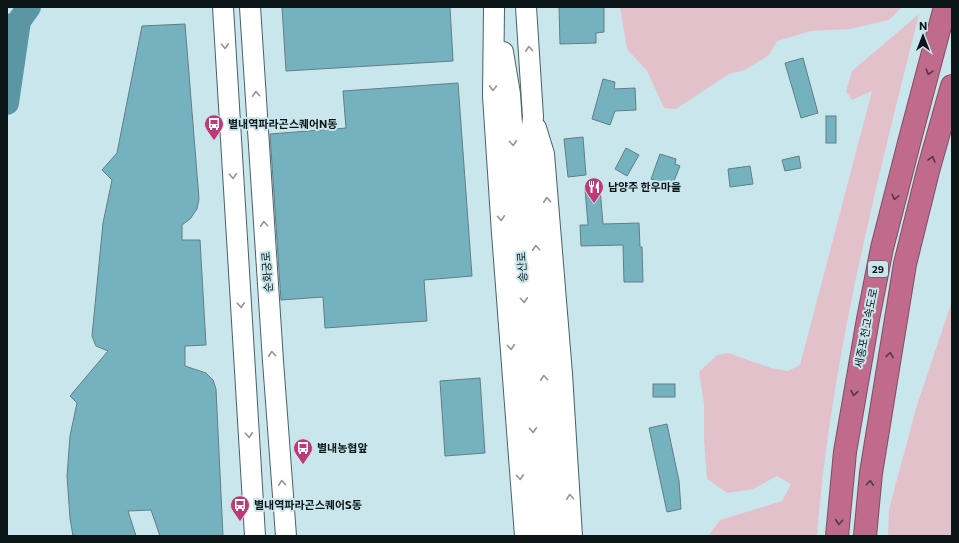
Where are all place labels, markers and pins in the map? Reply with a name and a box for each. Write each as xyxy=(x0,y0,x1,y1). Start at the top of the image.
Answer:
bus stop icon: 별내역파라곤스퀘어N동 xyxy=(203,113,225,141)
place label: 별내역파라곤스퀘어N동 xyxy=(228,117,337,130)
restaurant icon: 남양주 한우마을 xyxy=(583,176,605,204)
place label: 남양주 한우마을 xyxy=(608,180,681,193)
bus stop icon: 별내농협앞 xyxy=(292,437,314,465)
place label: 별내농협앞 xyxy=(317,441,368,454)
bus stop icon: 별내역파라곤스퀘어S동 xyxy=(229,494,251,522)
place label: 별내역파라곤스퀘어S동 xyxy=(254,498,362,511)

